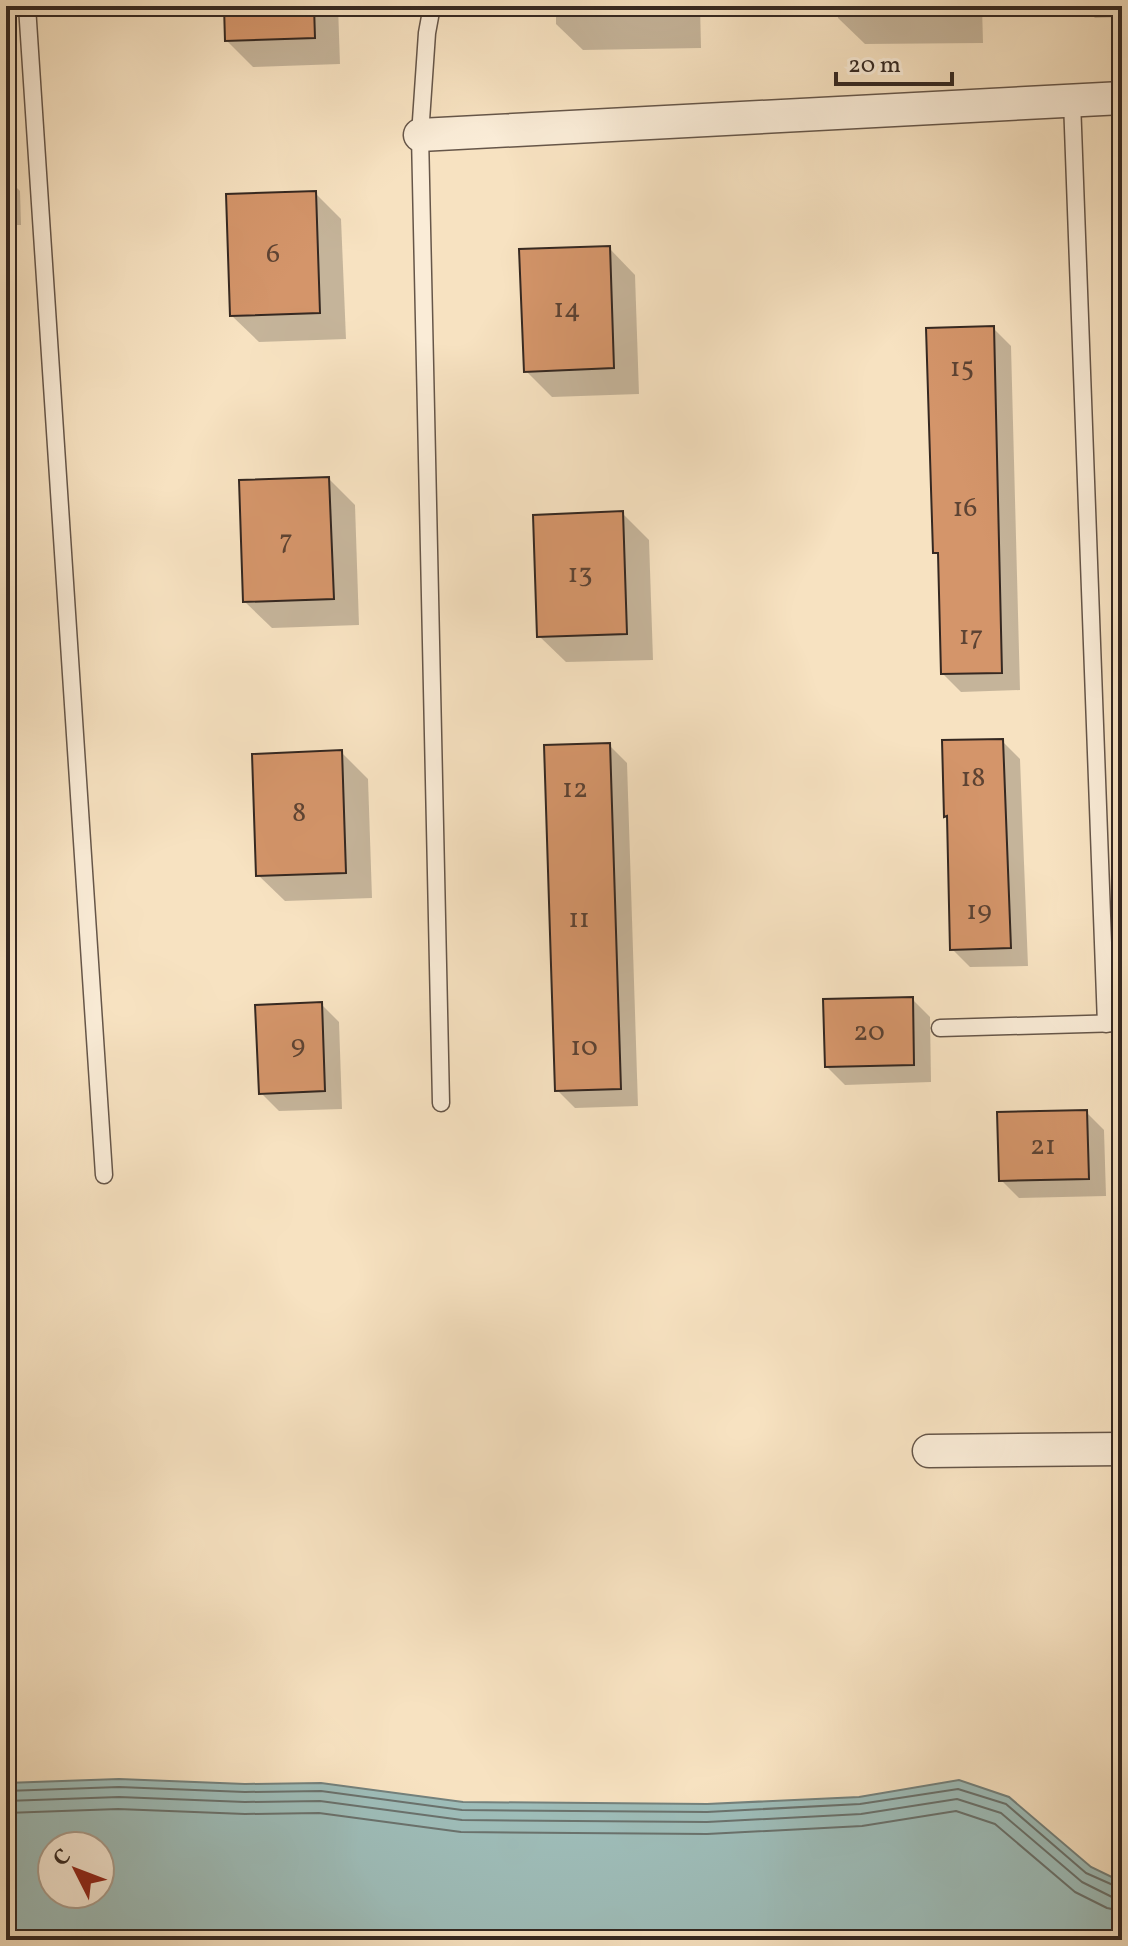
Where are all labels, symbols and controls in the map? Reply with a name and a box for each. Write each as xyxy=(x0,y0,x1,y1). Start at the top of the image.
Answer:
scale bar xyxy=(836,36,952,86)
text: 20 m xyxy=(848,49,901,83)
house number: 6 xyxy=(266,235,280,274)
house number: 14 xyxy=(553,290,581,329)
house number: 15 xyxy=(950,349,974,388)
house number: 16 xyxy=(952,489,978,528)
house number: 7 xyxy=(279,521,293,560)
house number: 13 xyxy=(567,555,593,594)
house number: 17 xyxy=(959,617,983,656)
house number: 18 xyxy=(960,759,986,798)
house number: 12 xyxy=(562,770,588,809)
house number: 8 xyxy=(292,794,306,833)
house number: 19 xyxy=(966,892,992,931)
house number: 11 xyxy=(568,900,590,939)
house number: 20 xyxy=(853,1013,885,1052)
house number: 9 xyxy=(291,1026,305,1065)
house number: 10 xyxy=(570,1028,598,1067)
house number: 21 xyxy=(1030,1127,1056,1166)
north arrow xyxy=(36,1830,116,1910)
text: С xyxy=(47,1843,79,1874)

